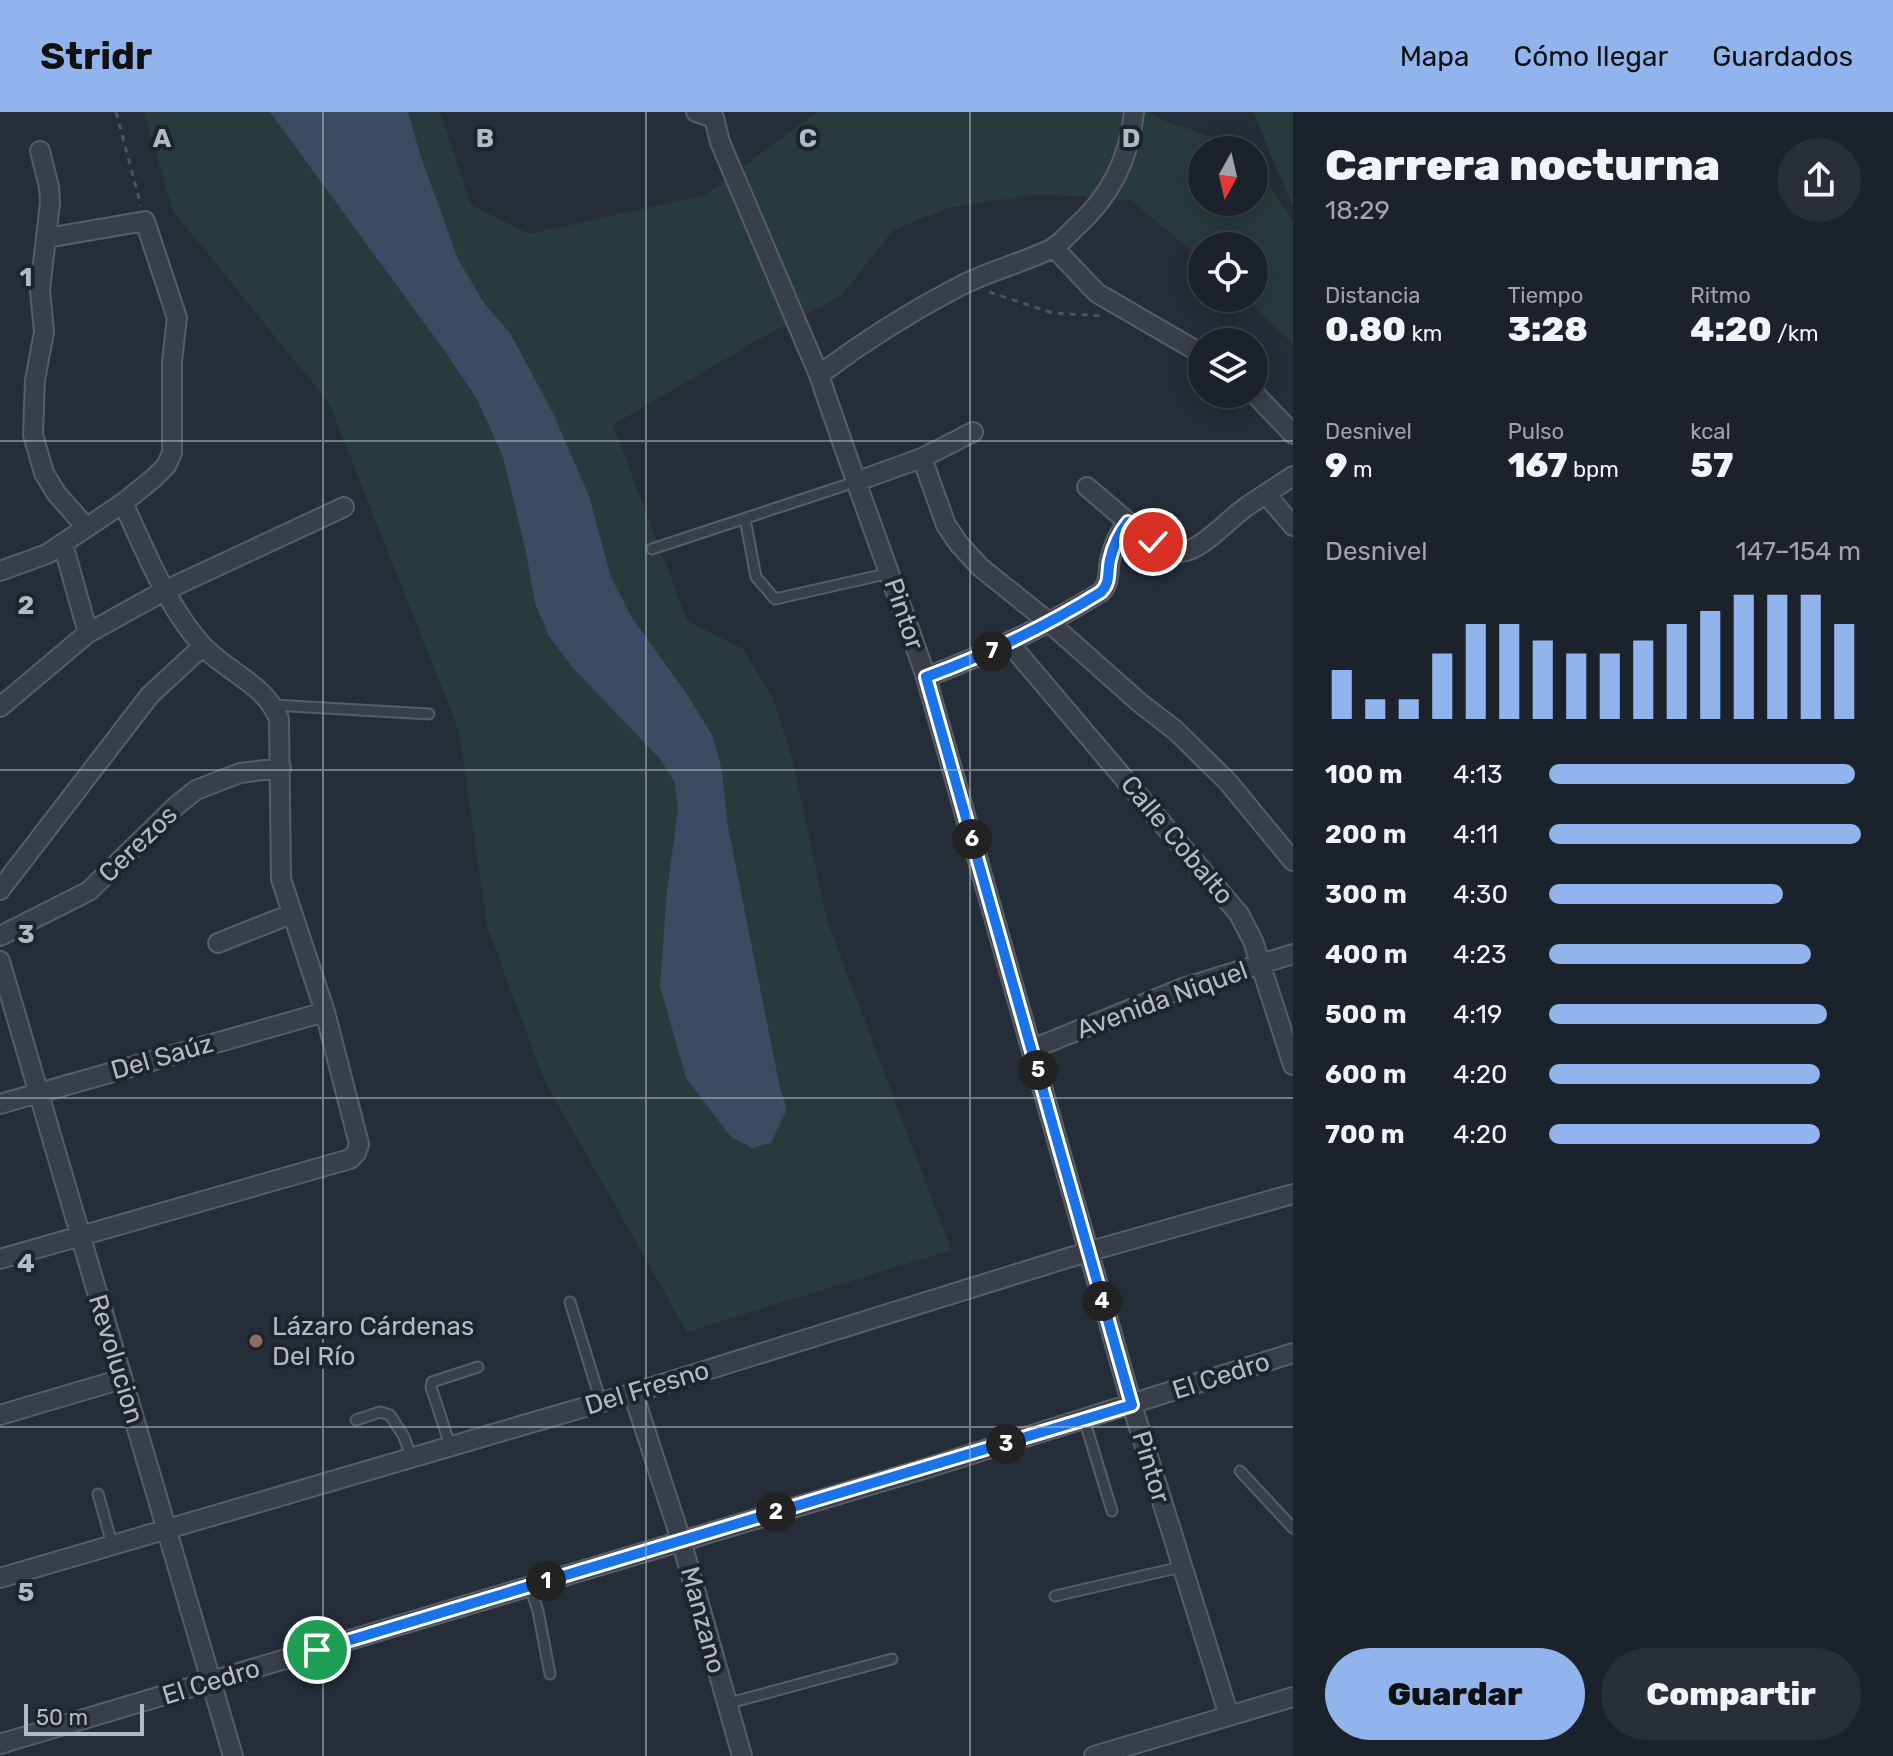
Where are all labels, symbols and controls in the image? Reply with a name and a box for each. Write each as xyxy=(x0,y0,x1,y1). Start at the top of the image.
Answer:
text: Stridr xyxy=(40,33,152,79)
text: Mapa xyxy=(1400,40,1469,73)
text: Cómo llegar xyxy=(1513,40,1668,73)
text: Guardados xyxy=(1712,40,1853,73)
text: A xyxy=(153,123,172,154)
text: B xyxy=(476,123,494,154)
text: C xyxy=(799,123,817,154)
text: D xyxy=(1122,123,1140,154)
north arrow xyxy=(1188,136,1268,216)
map controls xyxy=(1188,136,1268,408)
button: share xyxy=(1777,138,1861,222)
text: Carrera nocturna xyxy=(1325,139,1720,191)
text: 18:29 xyxy=(1325,195,1390,226)
button: locate xyxy=(1188,232,1268,312)
text: 1 xyxy=(20,262,32,293)
text: Distancia xyxy=(1325,282,1420,309)
text: Tiempo xyxy=(1508,282,1583,309)
text: Ritmo xyxy=(1690,282,1751,309)
text: 0.80 xyxy=(1325,309,1406,350)
text: 3:28 xyxy=(1508,309,1588,350)
text: 4:20 xyxy=(1690,309,1772,350)
text: km xyxy=(1406,320,1442,347)
text: /km xyxy=(1772,320,1819,347)
button: layers xyxy=(1188,328,1268,408)
text: Desnivel xyxy=(1325,418,1412,445)
text: Pulso xyxy=(1508,418,1564,445)
text: kcal xyxy=(1690,418,1731,445)
text: 9 xyxy=(1325,445,1348,486)
text: 167 xyxy=(1508,445,1568,486)
text: 57 xyxy=(1690,445,1733,486)
text: m xyxy=(1348,456,1372,483)
text: bpm xyxy=(1568,456,1619,483)
pin xyxy=(1119,508,1187,576)
icon: check xyxy=(1131,520,1175,564)
text: Desnivel xyxy=(1325,536,1428,567)
text: 147–154 m xyxy=(1736,536,1861,567)
street label: Pintor xyxy=(877,574,931,654)
text: 2 xyxy=(18,590,34,621)
pin: 7 xyxy=(972,631,1012,671)
text: 7 xyxy=(986,637,998,664)
text: 100 m xyxy=(1325,759,1403,790)
text: 4:13 xyxy=(1453,759,1503,790)
street label: Calle Cobalto xyxy=(1114,769,1240,911)
street label: Cerezos xyxy=(92,799,184,889)
pin: 6 xyxy=(952,819,992,859)
text: 200 m xyxy=(1325,819,1407,850)
text: 4:11 xyxy=(1453,819,1498,850)
text: 6 xyxy=(965,825,979,852)
text: 300 m xyxy=(1325,879,1407,910)
text: 4:30 xyxy=(1453,879,1508,910)
text: 3 xyxy=(17,919,35,950)
text: 400 m xyxy=(1325,939,1407,970)
text: 4:23 xyxy=(1453,939,1507,970)
street label: Avenida Niquel xyxy=(1072,955,1252,1045)
text: 500 m xyxy=(1325,999,1407,1030)
text: 4:19 xyxy=(1453,999,1502,1030)
street label: Del Saúz xyxy=(107,1028,217,1086)
pin: 5 xyxy=(1018,1050,1058,1090)
text: 5 xyxy=(1031,1056,1045,1083)
text: 600 m xyxy=(1325,1059,1407,1090)
text: 4:20 xyxy=(1453,1059,1508,1090)
text: 700 m xyxy=(1325,1119,1405,1150)
text: 4:20 xyxy=(1453,1119,1508,1150)
text: 4 xyxy=(17,1248,35,1279)
pin: 4 xyxy=(1082,1281,1122,1321)
text: 4 xyxy=(1094,1287,1110,1314)
street label: Revolucion xyxy=(82,1291,150,1427)
place label: Lázaro Cárdenas Del Río xyxy=(272,1311,474,1372)
marker: Lázaro Cárdenas Del Río xyxy=(247,1332,265,1350)
street label: El Cedro xyxy=(1168,1346,1274,1406)
street label: Del Fresno xyxy=(581,1354,713,1422)
pin: 3 xyxy=(986,1424,1026,1464)
street label: Pintor xyxy=(1125,1427,1177,1507)
text: 3 xyxy=(999,1430,1013,1457)
pin: 2 xyxy=(756,1492,796,1532)
text: 2 xyxy=(769,1498,783,1525)
pin: 1 xyxy=(526,1561,566,1601)
street label: Manzano xyxy=(674,1563,732,1677)
text: 1 xyxy=(541,1567,551,1594)
text: 5 xyxy=(18,1577,34,1608)
pin xyxy=(283,1616,351,1684)
icon: arrive xyxy=(295,1628,339,1672)
button: Guardar xyxy=(1325,1648,1585,1740)
button: Compartir xyxy=(1601,1648,1861,1740)
street label: El Cedro xyxy=(158,1653,264,1711)
scale bar xyxy=(24,1700,144,1736)
text: 50 m xyxy=(36,1704,88,1731)

